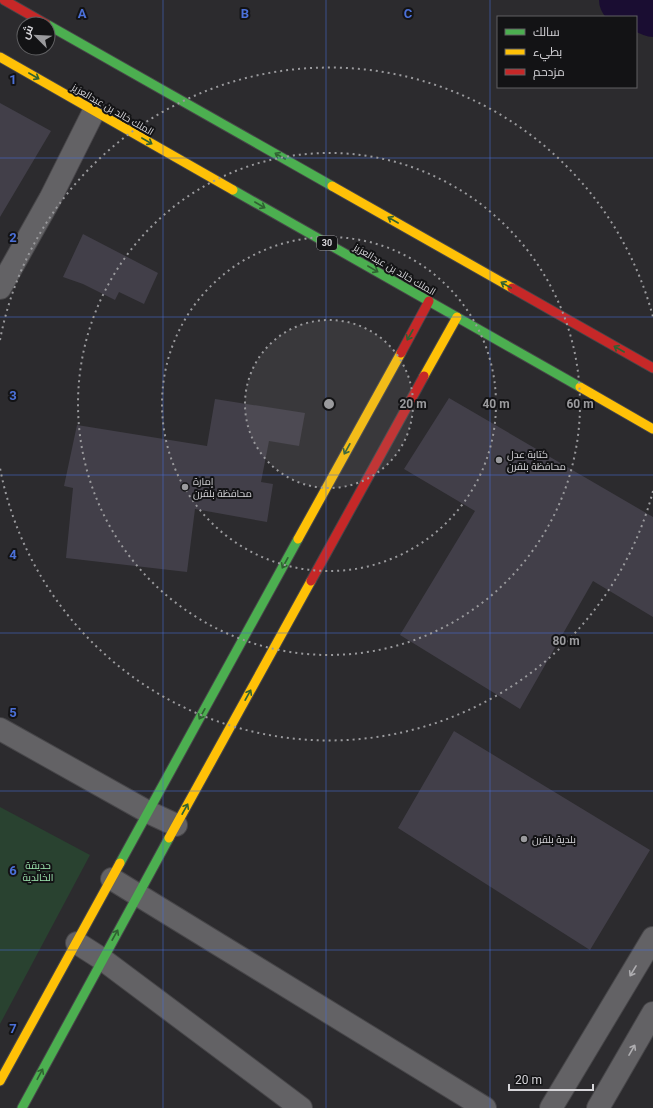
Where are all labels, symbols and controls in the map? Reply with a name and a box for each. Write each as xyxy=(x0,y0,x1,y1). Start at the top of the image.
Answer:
text: A xyxy=(78,6,87,21)
text: B xyxy=(241,6,249,21)
text: C xyxy=(404,6,413,21)
north arrow xyxy=(16,16,56,56)
legend xyxy=(497,16,637,88)
text: ش xyxy=(19,23,36,41)
text: سالك xyxy=(533,25,560,39)
text: بطيء xyxy=(533,45,562,62)
text: مزدحم xyxy=(533,65,565,80)
text: 1 xyxy=(9,72,17,87)
one-way arrow xyxy=(28,73,40,81)
street label: الملك خالد بن عبدالعزيز xyxy=(69,81,156,138)
one-way arrow xyxy=(141,137,153,145)
one-way arrow xyxy=(274,152,286,160)
one-way arrow xyxy=(254,201,266,209)
one-way arrow xyxy=(387,216,399,224)
text: 2 xyxy=(9,230,17,245)
road number: 30 xyxy=(317,236,337,250)
street label: الملك خالد بن عبدالعزيز xyxy=(351,241,438,298)
one-way arrow xyxy=(367,266,379,274)
one-way arrow xyxy=(500,280,512,288)
one-way arrow xyxy=(405,329,413,341)
one-way arrow xyxy=(613,344,625,352)
text: 3 xyxy=(9,388,17,403)
centre of rings xyxy=(322,397,336,411)
text: 20 m xyxy=(399,397,427,411)
text: 40 m xyxy=(482,397,510,411)
text: 60 m xyxy=(566,397,594,411)
one-way arrow xyxy=(343,443,351,455)
place label: كتابة عدل محافظة بلقرن xyxy=(507,449,566,473)
marker: كتابة عدل محافظة بلقرن xyxy=(494,455,504,465)
place label: إمارة محافظة بلقرن xyxy=(193,476,252,500)
marker: إمارة محافظة بلقرن xyxy=(180,482,190,492)
text: 4 xyxy=(9,547,17,562)
one-way arrow xyxy=(280,557,288,569)
text: 80 m xyxy=(552,634,580,648)
one-way arrow xyxy=(245,689,253,701)
text: 5 xyxy=(9,705,17,720)
one-way arrow xyxy=(198,708,206,720)
one-way arrow xyxy=(182,803,190,815)
marker: بلدية بلقرن xyxy=(519,834,529,844)
place label: بلدية بلقرن xyxy=(532,834,576,846)
park label: حديقة الخالدية xyxy=(23,860,53,883)
text: 6 xyxy=(9,863,17,878)
one-way arrow xyxy=(112,929,120,941)
one-way arrow xyxy=(629,965,637,976)
text: 7 xyxy=(9,1021,17,1036)
one-way arrow xyxy=(628,1044,636,1056)
scale bar xyxy=(509,1066,593,1092)
one-way arrow xyxy=(37,1068,44,1080)
text: 20 m xyxy=(515,1073,542,1087)

